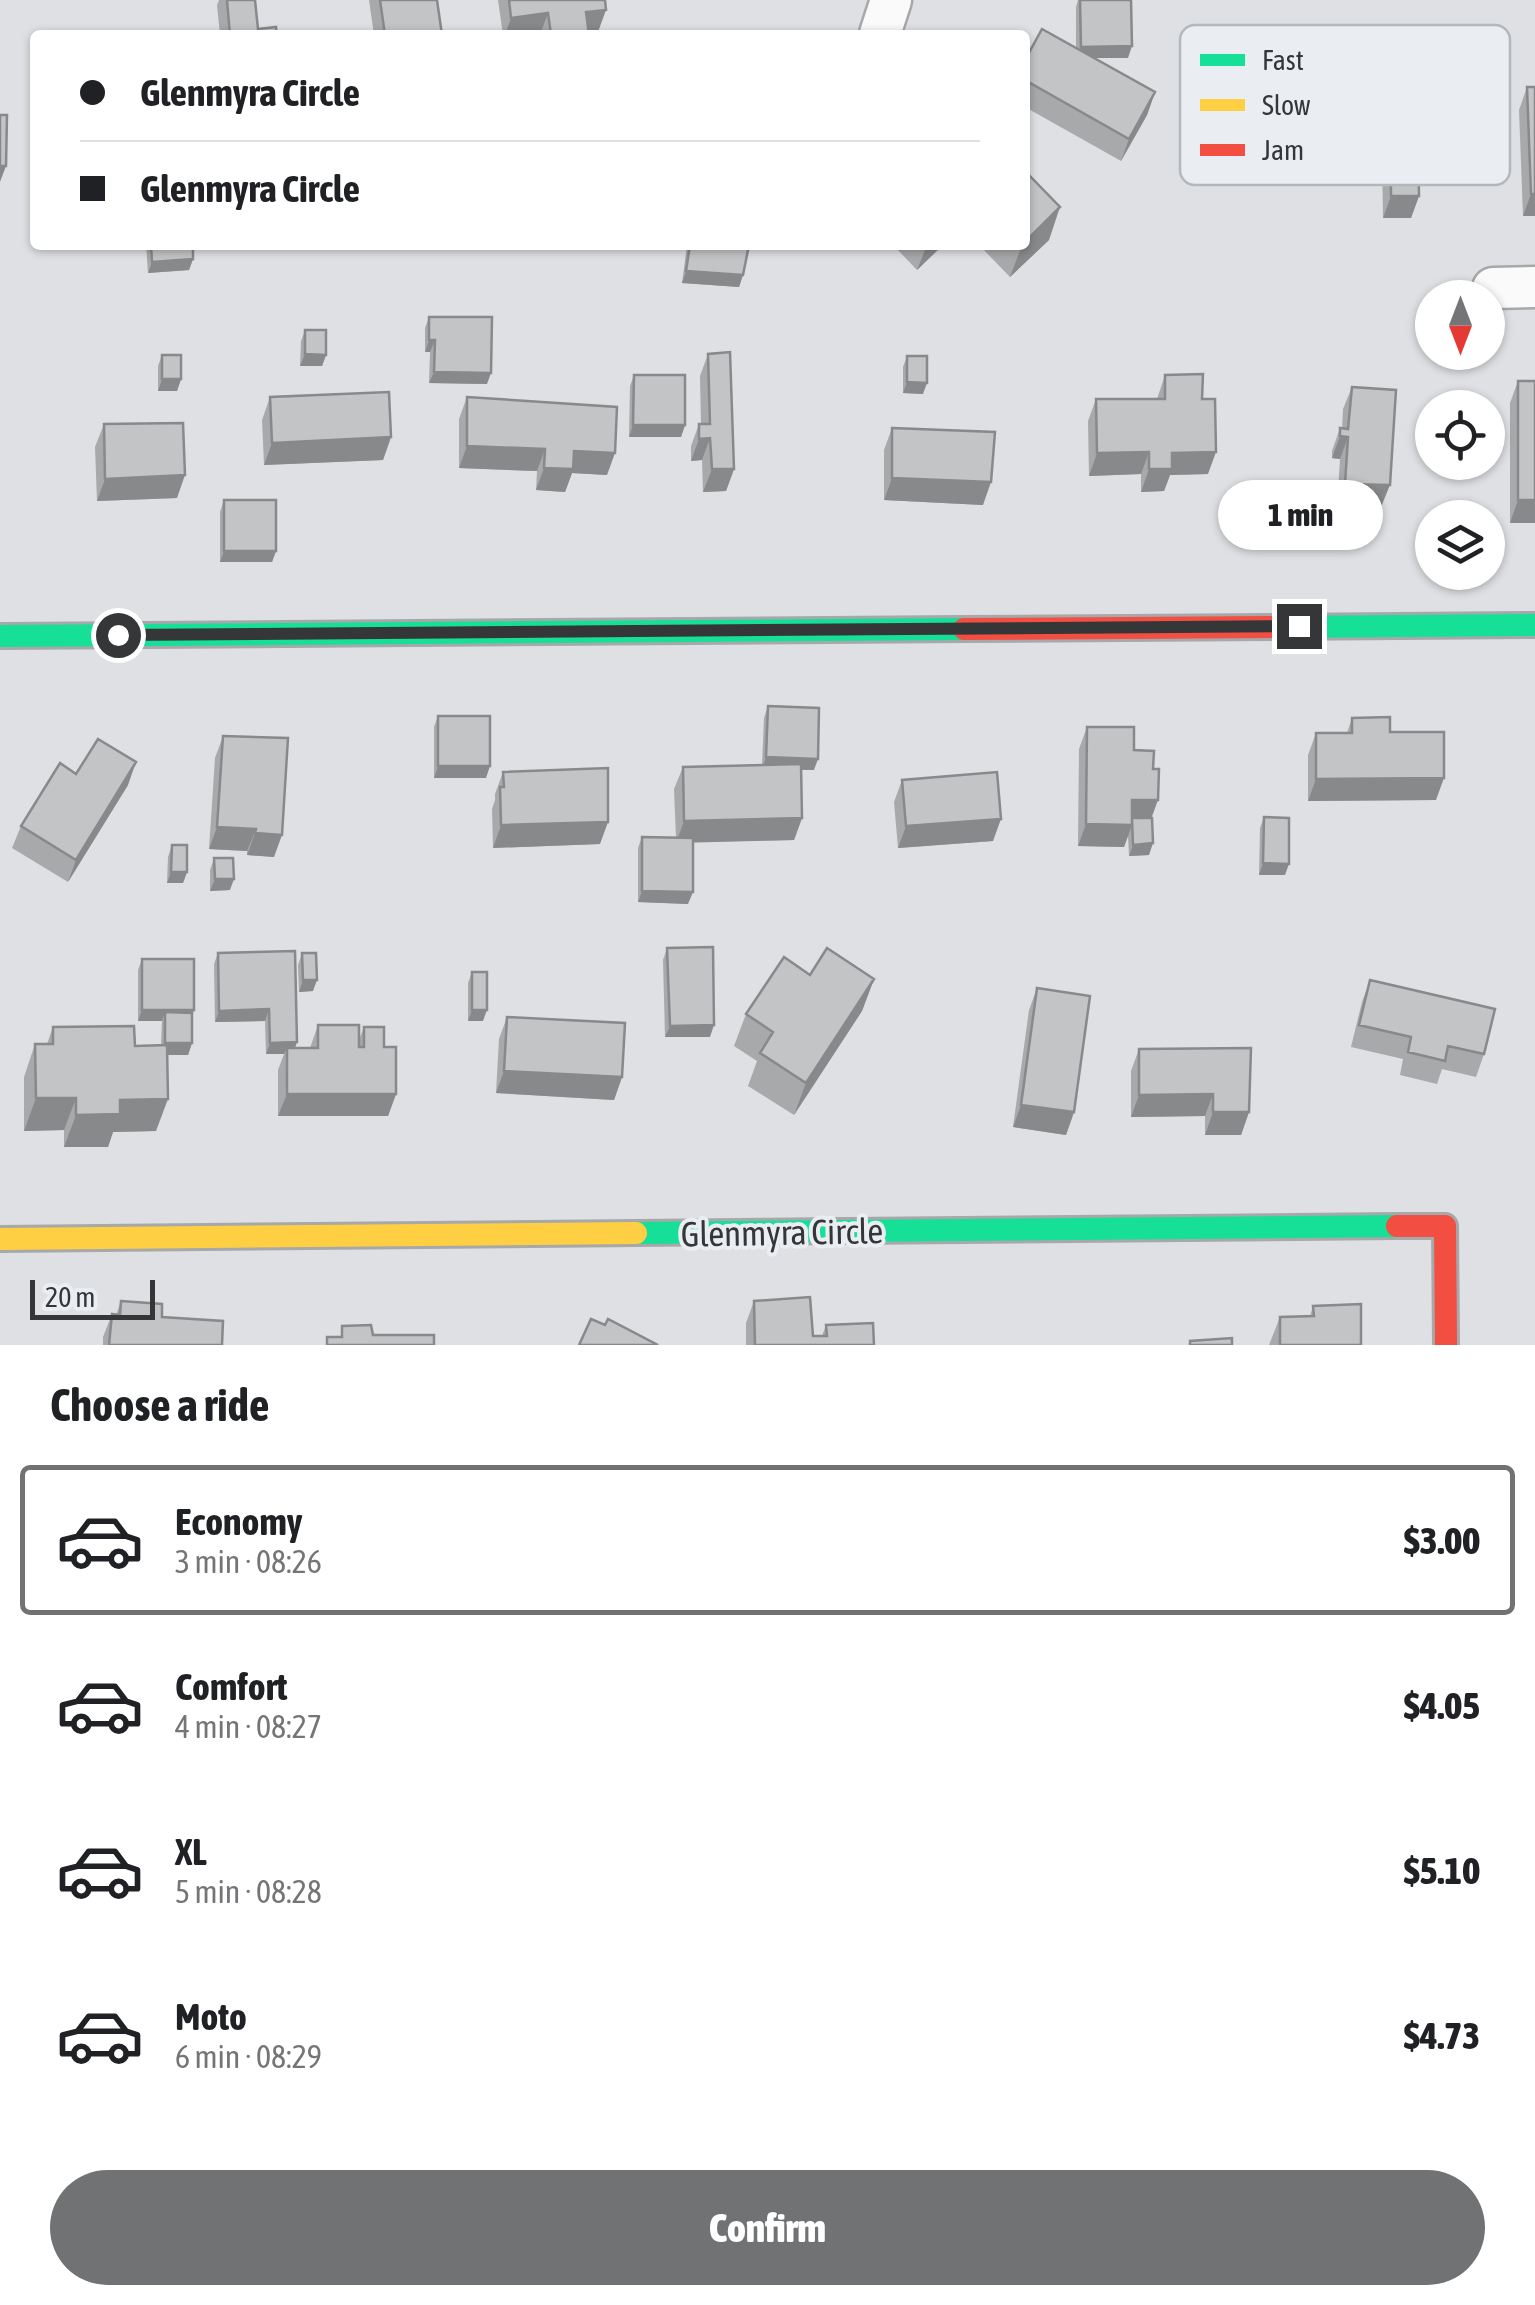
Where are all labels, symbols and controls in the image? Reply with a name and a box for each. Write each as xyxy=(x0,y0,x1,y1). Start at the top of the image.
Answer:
legend xyxy=(1180,25,1510,185)
text: Fast xyxy=(1262,44,1304,76)
text: Glenmyra Circle xyxy=(140,71,360,114)
text: Slow xyxy=(1262,89,1311,121)
text: Jam xyxy=(1262,134,1304,166)
text: Glenmyra Circle xyxy=(140,167,360,210)
north arrow xyxy=(1415,280,1505,370)
map controls xyxy=(1415,280,1505,590)
button: locate xyxy=(1415,390,1505,480)
callout: 1 min xyxy=(1216,481,1382,551)
text: 1 min xyxy=(1268,496,1333,533)
button: layers xyxy=(1415,500,1505,590)
route end xyxy=(1277,604,1322,649)
route start xyxy=(96,613,141,658)
street label: Glenmyra Circle xyxy=(680,1210,884,1254)
scale bar xyxy=(30,1275,155,1320)
text: 20 m xyxy=(45,1281,95,1313)
text: Choose a ride xyxy=(50,1379,269,1431)
icon: car xyxy=(55,1495,145,1585)
text: Economy xyxy=(175,1500,302,1543)
text: $3.00 xyxy=(1404,1519,1480,1562)
text: 3 min · 08:26 xyxy=(175,1543,322,1580)
icon: car xyxy=(55,1660,145,1750)
text: Comfort xyxy=(175,1665,287,1708)
text: $4.05 xyxy=(1404,1684,1480,1727)
text: 4 min · 08:27 xyxy=(175,1708,322,1745)
icon: car xyxy=(55,1825,145,1915)
text: XL xyxy=(175,1830,207,1873)
text: $5.10 xyxy=(1404,1849,1480,1892)
text: 5 min · 08:28 xyxy=(175,1873,322,1910)
icon: car xyxy=(55,1990,145,2080)
text: Moto xyxy=(175,1995,247,2038)
text: $4.73 xyxy=(1404,2014,1480,2057)
text: 6 min · 08:29 xyxy=(175,2038,322,2075)
button: Confirm xyxy=(50,2170,1485,2285)

